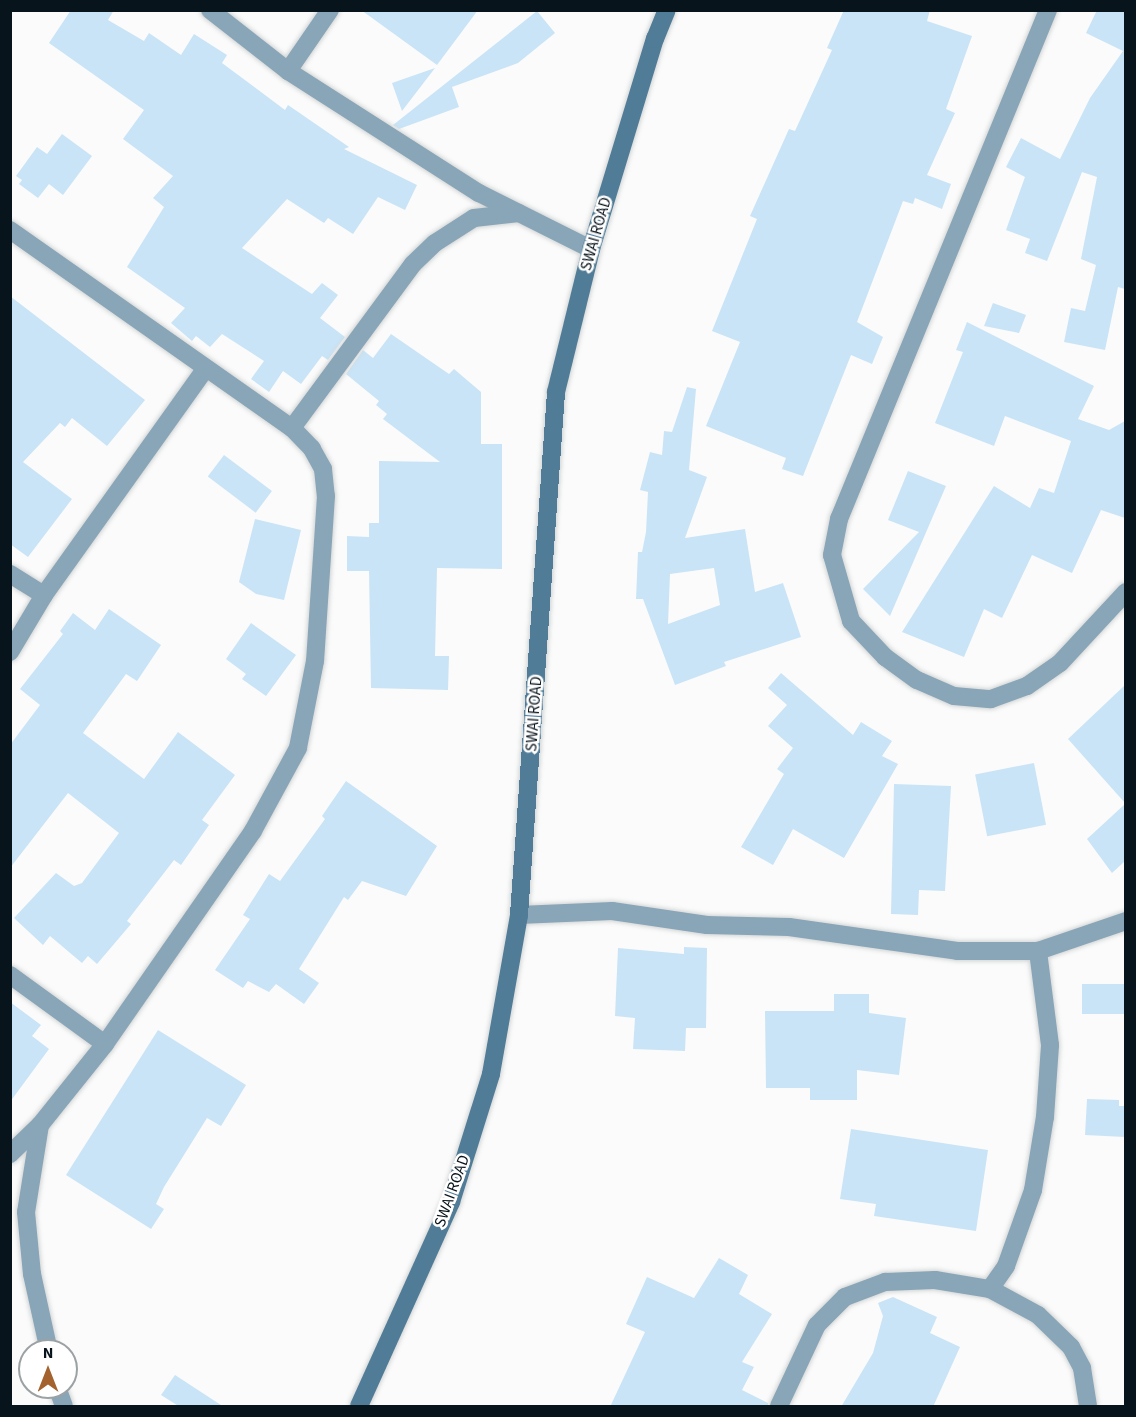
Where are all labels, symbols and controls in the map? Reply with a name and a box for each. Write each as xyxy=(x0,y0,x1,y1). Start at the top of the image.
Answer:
street label: SWAI ROAD xyxy=(576,195,616,273)
street label: SWAI ROAD xyxy=(522,676,546,752)
street label: SWAI ROAD xyxy=(430,1152,474,1230)
north arrow xyxy=(18,1339,78,1399)
text: N xyxy=(43,1342,53,1364)

